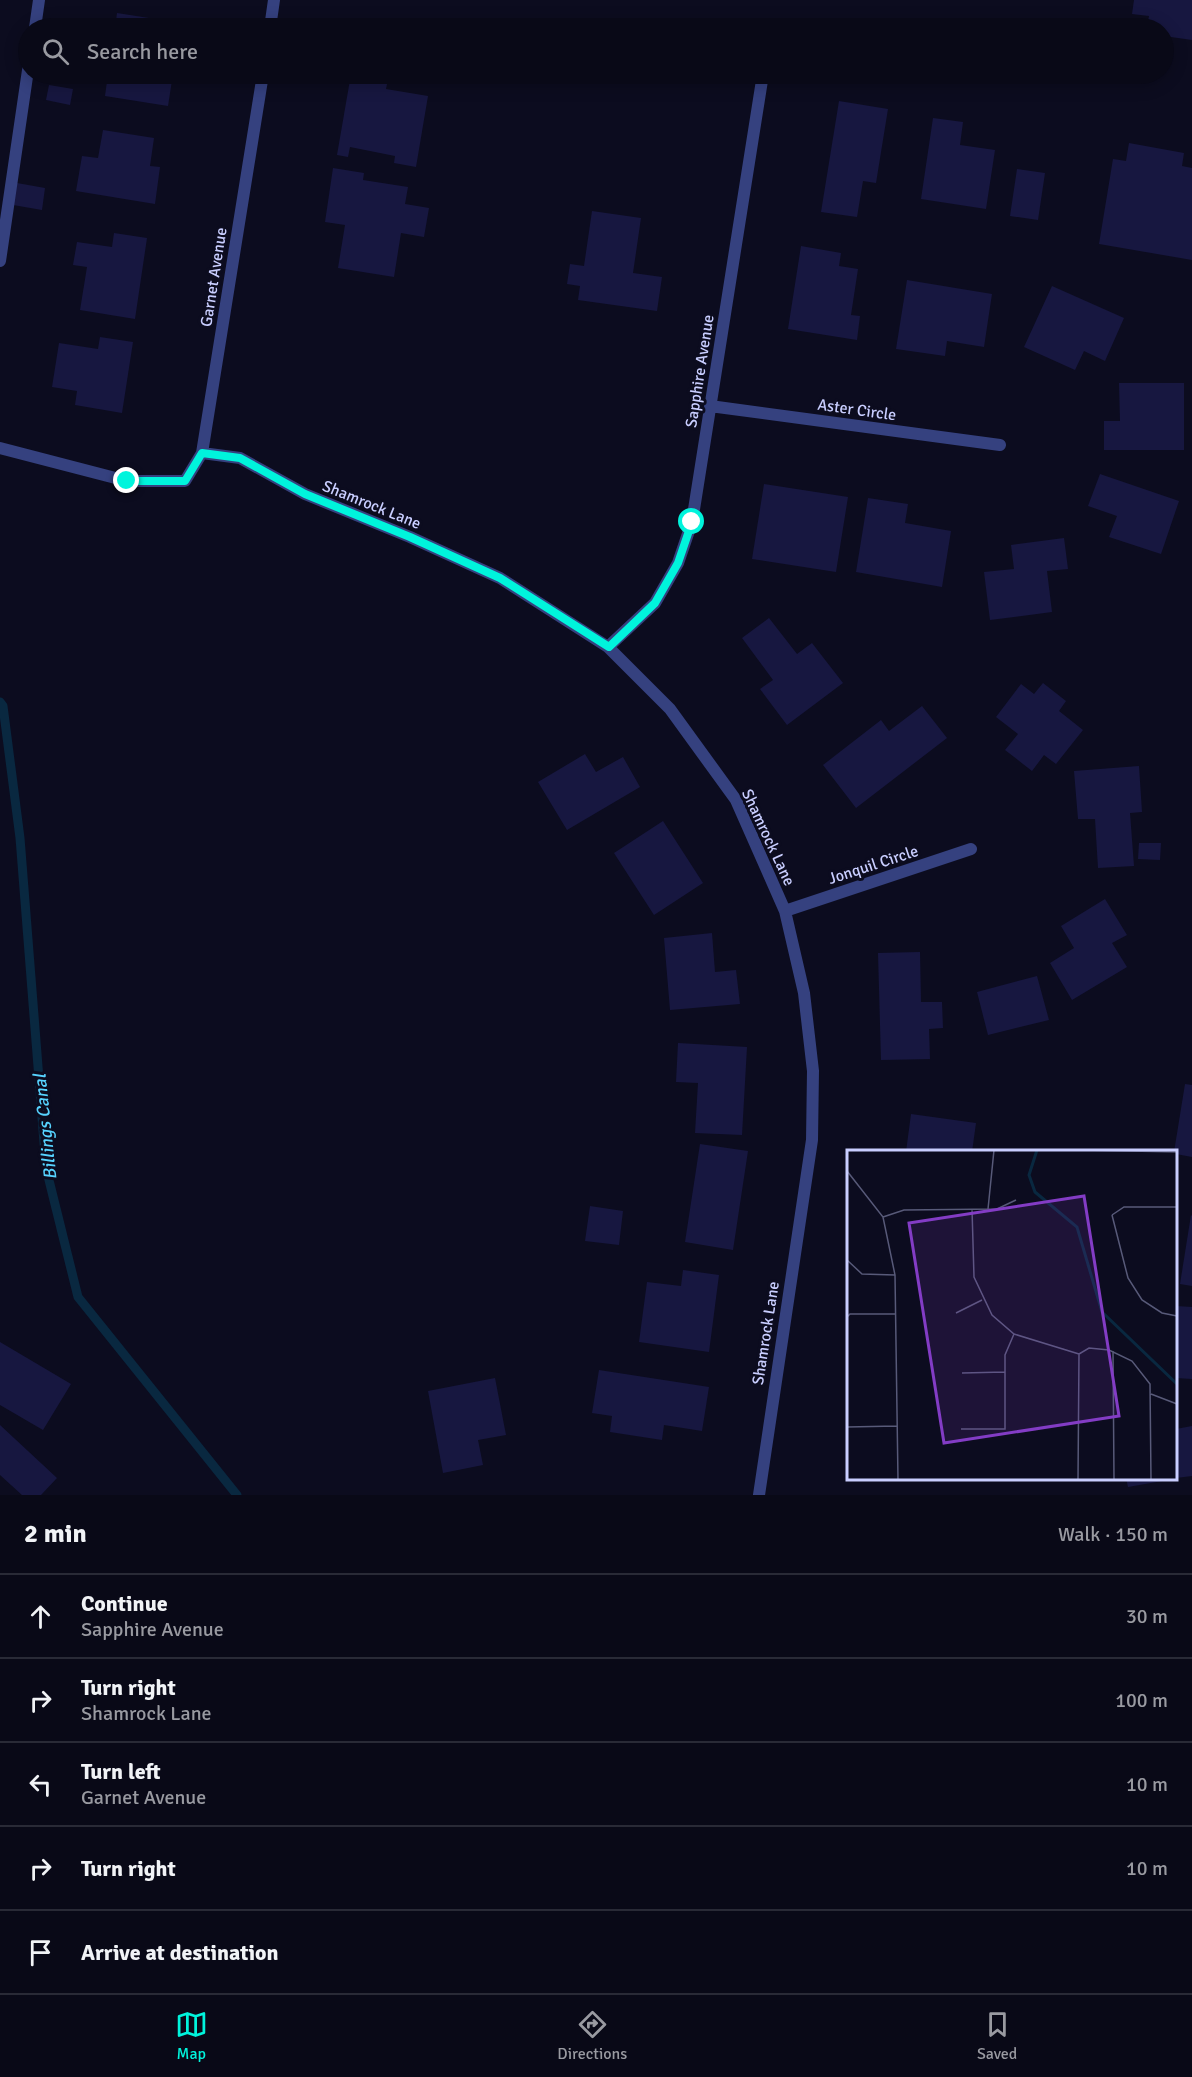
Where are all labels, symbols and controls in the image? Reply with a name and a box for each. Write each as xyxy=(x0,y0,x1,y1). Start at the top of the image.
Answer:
search box xyxy=(18,18,1174,84)
icon: search xyxy=(39,35,72,68)
text: Search here xyxy=(87,38,198,65)
street label: Garnet Avenue xyxy=(196,226,232,328)
street label: Sapphire Avenue xyxy=(681,313,719,429)
street label: Aster Circle xyxy=(816,395,898,425)
route end xyxy=(113,467,139,493)
street label: Shamrock Lane xyxy=(319,476,424,534)
route start xyxy=(678,508,704,534)
street label: Shamrock Lane xyxy=(737,786,799,889)
street label: Jonquil Circle xyxy=(826,841,921,889)
water label: Billings Canal xyxy=(28,1071,61,1181)
inset map xyxy=(847,1150,1177,1480)
street label: Shamrock Lane xyxy=(748,1280,784,1386)
text: 2 min xyxy=(24,1518,87,1550)
text: Walk · 150 m xyxy=(1058,1522,1168,1547)
text: Continue xyxy=(81,1590,168,1617)
icon: ahead xyxy=(24,1600,57,1633)
text: 30 m xyxy=(1126,1604,1168,1629)
text: Sapphire Avenue xyxy=(81,1617,224,1642)
text: Turn right xyxy=(81,1674,176,1701)
icon: right xyxy=(24,1684,57,1717)
text: 100 m xyxy=(1115,1688,1168,1713)
text: Shamrock Lane xyxy=(81,1701,212,1726)
text: Turn left xyxy=(81,1758,161,1785)
icon: left xyxy=(24,1768,57,1801)
text: 10 m xyxy=(1126,1772,1168,1797)
text: Garnet Avenue xyxy=(81,1785,206,1810)
icon: right xyxy=(24,1852,57,1885)
text: Turn right xyxy=(81,1855,176,1882)
text: 10 m xyxy=(1126,1856,1168,1881)
icon: arrive xyxy=(24,1936,57,1969)
text: Arrive at destination xyxy=(81,1939,278,1966)
tab: Map xyxy=(175,2008,208,2064)
tab: Directions xyxy=(557,2008,627,2064)
tab: Saved xyxy=(977,2008,1017,2064)

